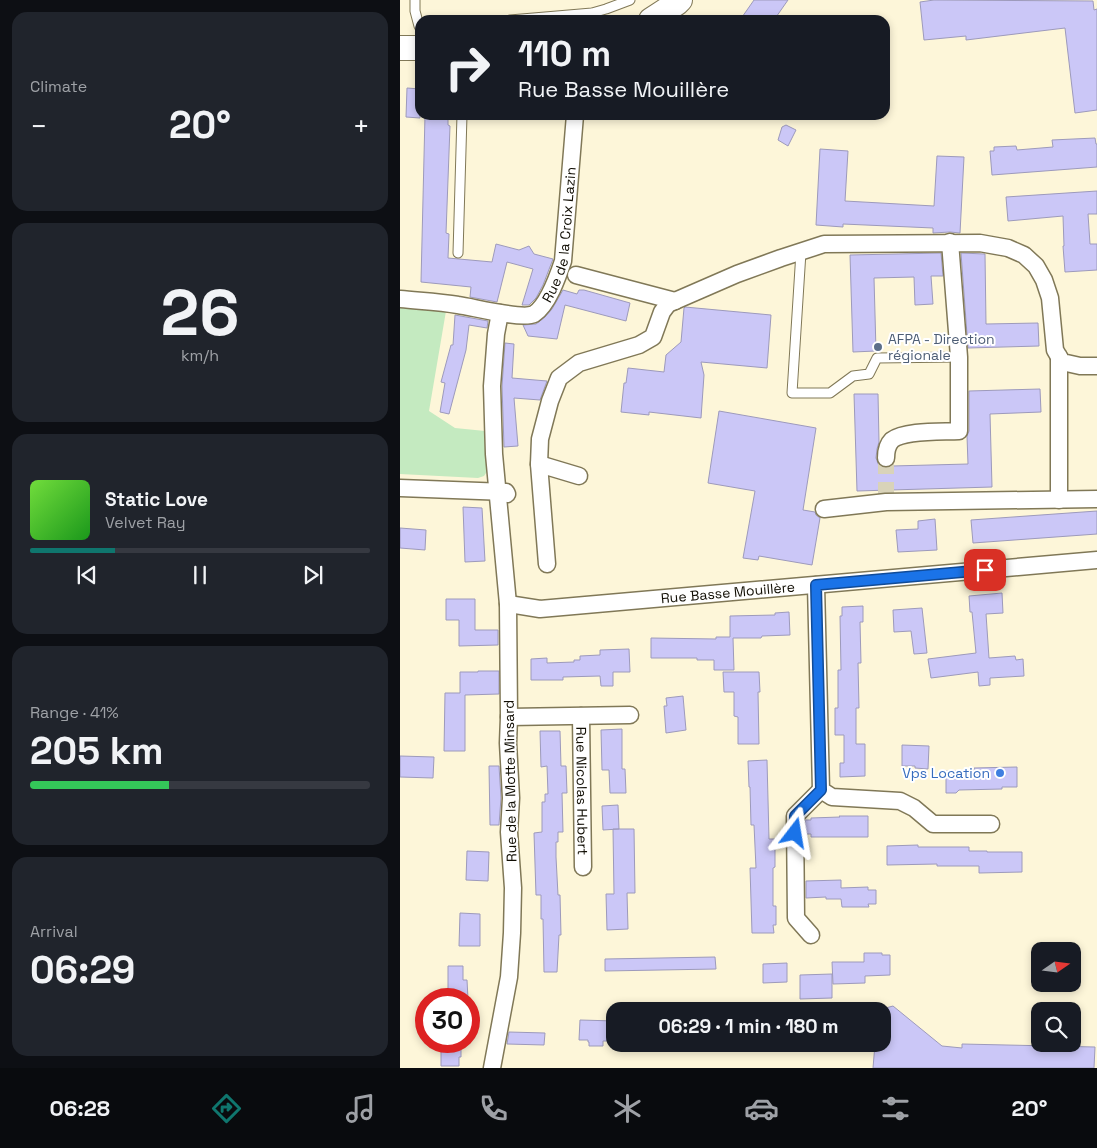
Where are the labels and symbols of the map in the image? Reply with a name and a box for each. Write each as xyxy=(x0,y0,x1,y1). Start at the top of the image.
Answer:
street label: Rue de la Croix Lazin xyxy=(538,166,580,306)
place label: AFPA - Direction régionale xyxy=(888,330,995,364)
marker: AFPA - Direction régionale xyxy=(872,341,884,353)
pin xyxy=(964,549,1006,591)
street label: Rue Basse Mouillère xyxy=(660,578,796,607)
street label: Rue de la Motte Minsard xyxy=(500,700,520,862)
street label: Rue Nicolas Hubert xyxy=(572,727,592,855)
place label: Vps Location xyxy=(902,764,990,782)
marker: Vps Location xyxy=(994,767,1006,779)
position arrow xyxy=(768,806,820,858)
north arrow xyxy=(1031,942,1081,992)
speed limit sign: 30 xyxy=(415,988,480,1053)

